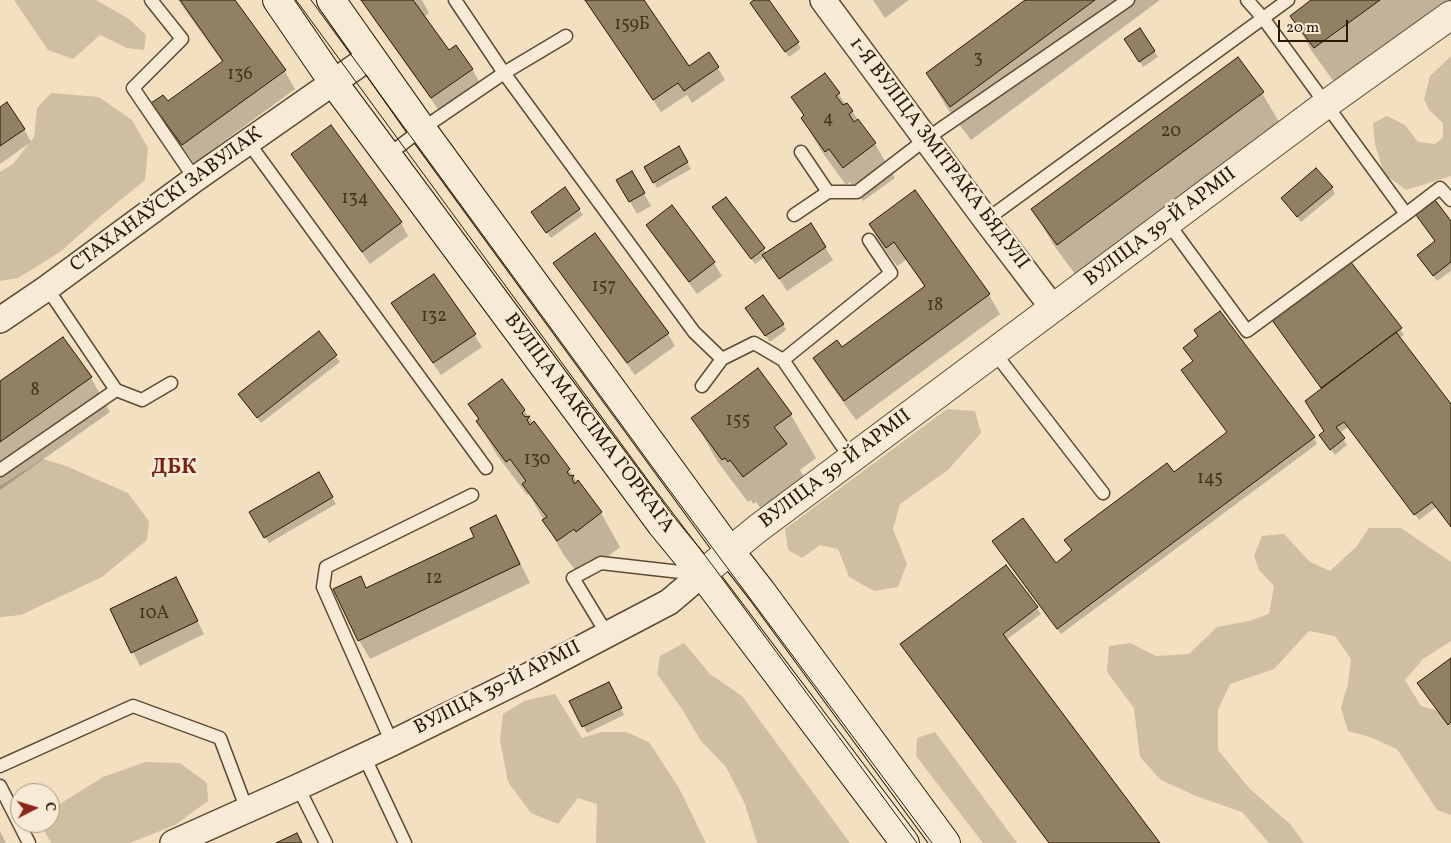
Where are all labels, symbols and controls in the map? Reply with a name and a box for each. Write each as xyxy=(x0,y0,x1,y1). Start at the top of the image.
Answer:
scale bar xyxy=(1281,10,1351,42)
house number: 159Б xyxy=(614,15,650,37)
text: 20 m xyxy=(1286,18,1319,39)
street label: 1-Я ВУЛІЦА ЗМІТРАКА БЯДУЛІ xyxy=(843,33,1033,275)
house number: 3 xyxy=(973,49,983,71)
house number: 136 xyxy=(227,65,253,87)
house number: 4 xyxy=(823,109,833,131)
house number: 20 xyxy=(1161,122,1181,144)
street label: СТАХАНАЎСКІ ЗАВУЛАК xyxy=(66,123,268,279)
street label: ВУЛІЦА 39-Й АРМІІ xyxy=(1080,163,1242,293)
house number: 134 xyxy=(342,189,368,211)
house number: 157 xyxy=(592,277,616,299)
house number: 18 xyxy=(927,296,943,318)
house number: 132 xyxy=(421,307,447,329)
street label: ВУЛІЦА МАКСІМА ГОРКАГА xyxy=(497,309,679,539)
house number: 8 xyxy=(30,381,40,403)
street label: ВУЛІЦА 39-Й АРМІІ xyxy=(755,405,917,535)
house number: 155 xyxy=(726,411,750,433)
house number: 130 xyxy=(524,450,550,472)
district label: ДБК xyxy=(151,456,197,482)
house number: 145 xyxy=(1197,469,1223,491)
house number: 12 xyxy=(426,569,442,591)
house number: 10А xyxy=(139,604,169,626)
street label: ВУЛІЦА 39-Й АРМІІ xyxy=(411,637,585,741)
north arrow xyxy=(10,783,60,833)
text: С xyxy=(40,801,59,812)

